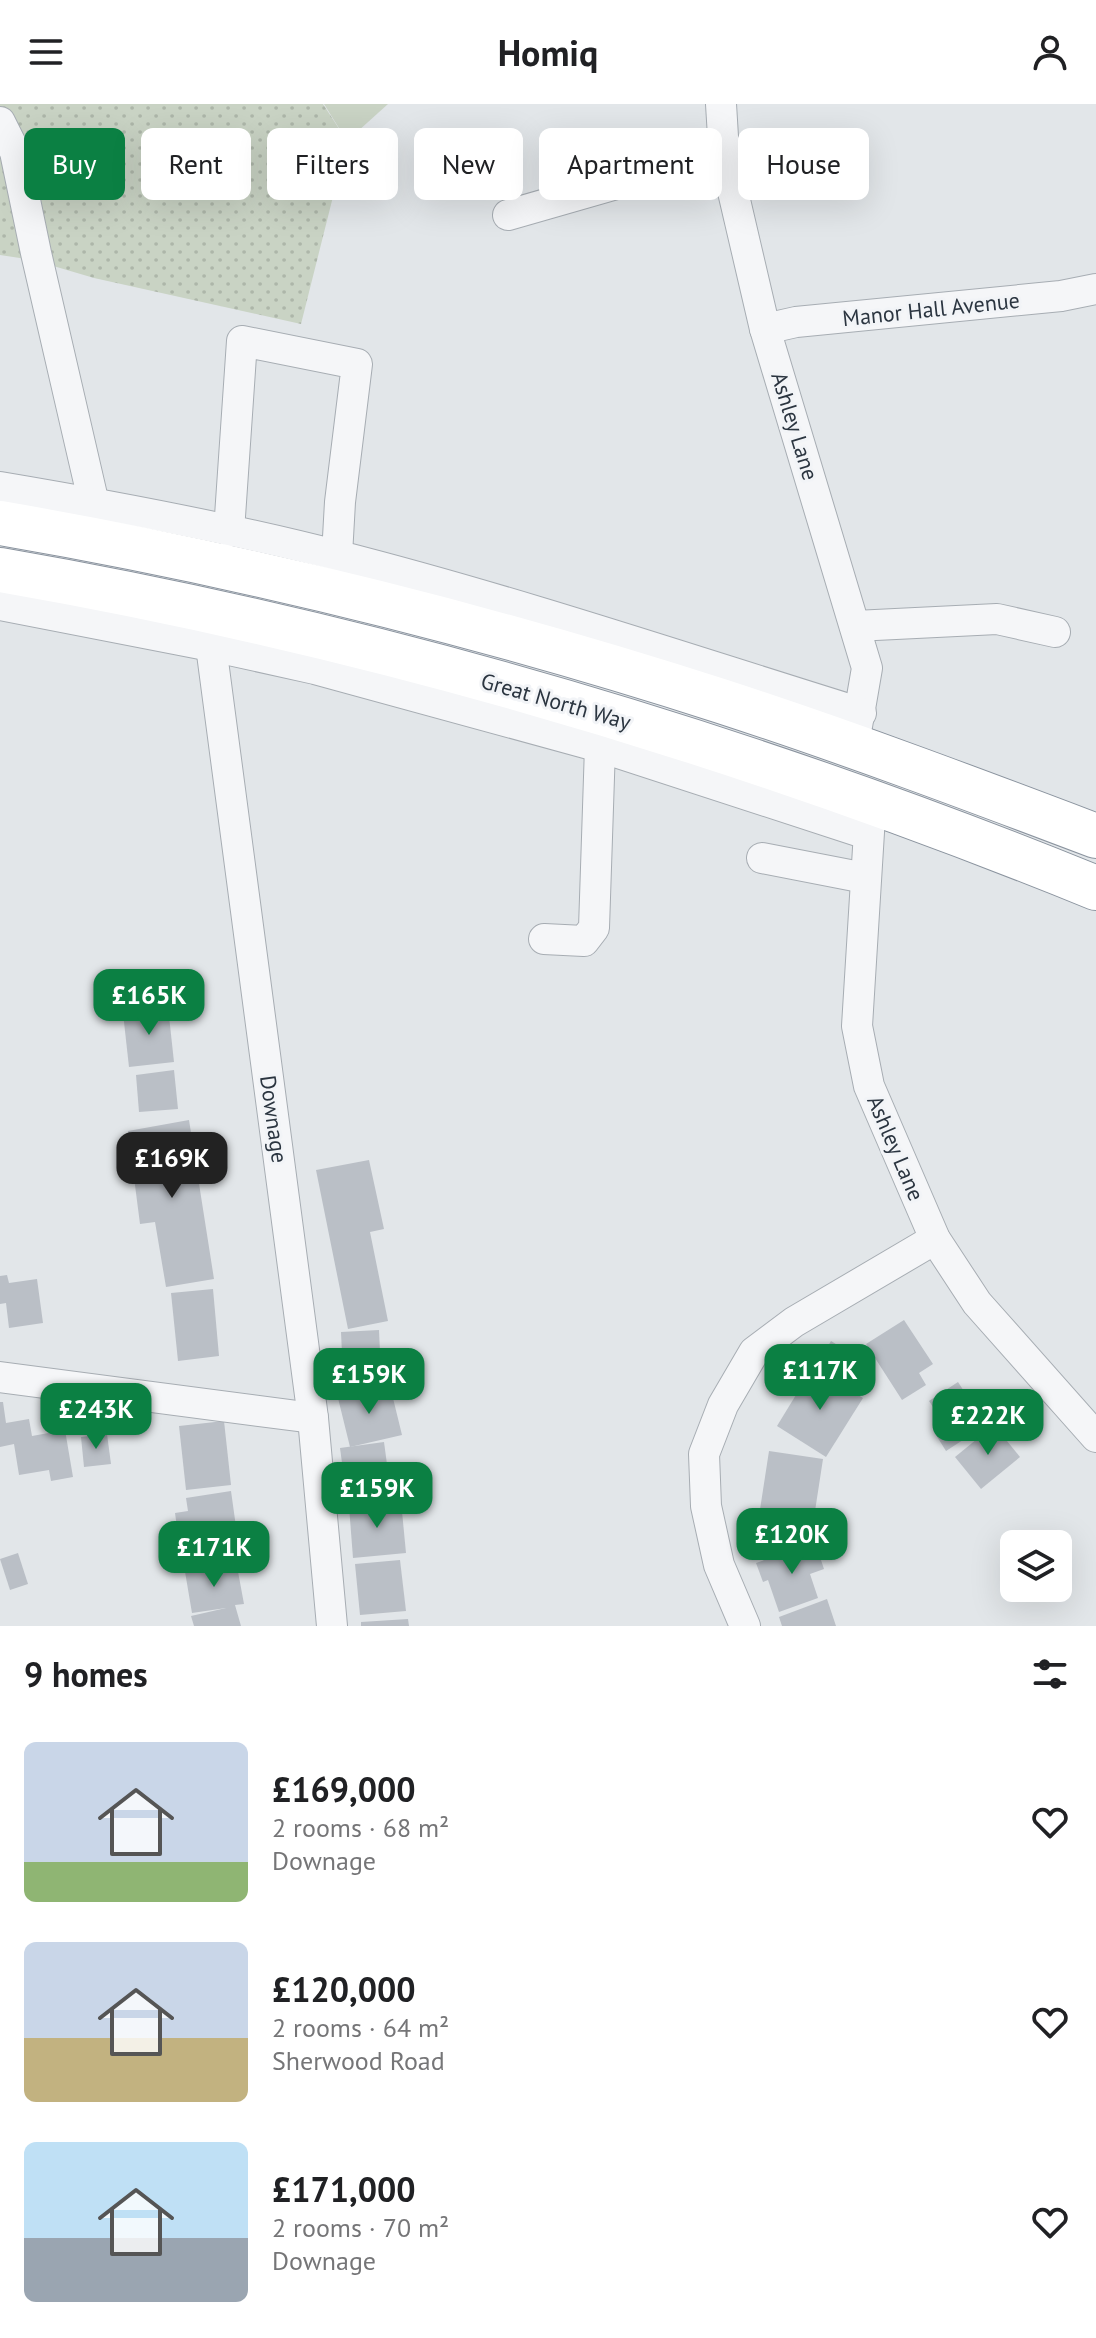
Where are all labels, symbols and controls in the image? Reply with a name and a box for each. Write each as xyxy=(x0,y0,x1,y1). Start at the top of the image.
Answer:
text: Homiq xyxy=(498,29,598,76)
icon: menu xyxy=(24,30,68,74)
icon: person xyxy=(1028,30,1072,74)
chip: Buy xyxy=(24,128,125,200)
chip: Rent xyxy=(141,128,251,200)
chip: Filters xyxy=(267,128,398,200)
chip: New xyxy=(414,128,523,200)
chip: Apartment xyxy=(539,128,722,200)
chip: House xyxy=(738,128,869,200)
street label: Manor Hall Avenue xyxy=(841,286,1021,332)
street label: Ashley Lane xyxy=(765,369,825,483)
street label: Great North Way xyxy=(478,666,635,736)
pin: £165K xyxy=(93,969,205,1037)
text: £165K xyxy=(111,978,187,1011)
street label: Downage xyxy=(254,1073,294,1165)
street label: Ashley Lane xyxy=(861,1091,931,1205)
pin: £169K xyxy=(116,1132,228,1200)
text: £169K xyxy=(134,1141,210,1174)
pin: £117K xyxy=(764,1344,876,1412)
pin: £159K xyxy=(313,1348,425,1416)
text: £117K xyxy=(782,1353,858,1386)
text: £159K xyxy=(331,1357,407,1390)
pin: £243K xyxy=(40,1383,152,1451)
pin: £222K xyxy=(932,1389,1044,1457)
text: £243K xyxy=(58,1392,134,1425)
text: £222K xyxy=(950,1398,1026,1431)
pin: £159K xyxy=(321,1462,433,1530)
text: £159K xyxy=(339,1471,415,1504)
pin: £120K xyxy=(736,1508,848,1576)
text: £120K xyxy=(754,1517,830,1550)
pin: £171K xyxy=(158,1521,270,1589)
text: £171K xyxy=(176,1530,252,1563)
map controls xyxy=(1000,1530,1072,1602)
button: layers xyxy=(1000,1530,1072,1602)
text: 9 homes xyxy=(24,1652,148,1696)
icon: filters xyxy=(1028,1652,1072,1696)
text: £169,000 xyxy=(272,1767,416,1811)
icon: home xyxy=(88,1774,184,1870)
icon: heart xyxy=(1028,1800,1072,1844)
text: 2 rooms · 68 m² xyxy=(272,1811,449,1844)
text: Downage xyxy=(272,1844,376,1877)
text: £120,000 xyxy=(272,1967,416,2011)
icon: home xyxy=(88,1974,184,2070)
icon: heart xyxy=(1028,2000,1072,2044)
text: 2 rooms · 64 m² xyxy=(272,2011,449,2044)
text: Sherwood Road xyxy=(272,2044,445,2077)
text: £171,000 xyxy=(272,2167,416,2211)
icon: home xyxy=(88,2174,184,2270)
icon: heart xyxy=(1028,2200,1072,2244)
text: 2 rooms · 70 m² xyxy=(272,2211,449,2244)
text: Downage xyxy=(272,2244,376,2277)

